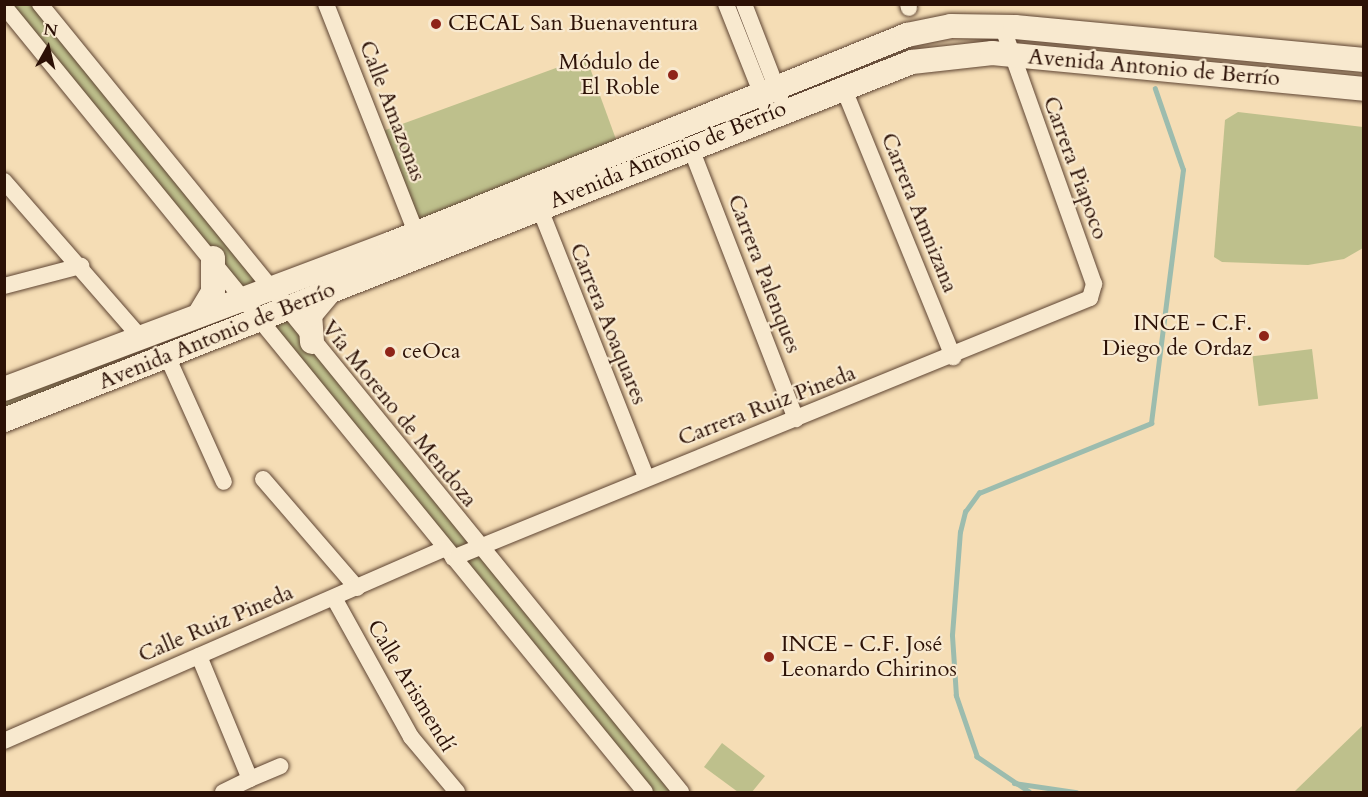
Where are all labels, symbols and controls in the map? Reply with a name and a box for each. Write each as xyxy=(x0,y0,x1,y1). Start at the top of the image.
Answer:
place label: CECAL San Buenaventura xyxy=(448,11,698,37)
marker: CECAL San Buenaventura xyxy=(429,17,443,31)
north arrow xyxy=(18,18,78,78)
text: N xyxy=(42,18,59,42)
street label: Calle Amazonas xyxy=(353,37,431,185)
street label: Avenida Antonio de Berrío xyxy=(1027,44,1281,92)
place label: Módulo de El Roble xyxy=(559,49,660,100)
marker: Módulo de El Roble xyxy=(664,66,682,84)
street label: Carrera Piapoco xyxy=(1037,93,1113,243)
street label: Avenida Antonio de Berrío xyxy=(546,95,790,215)
street label: Carrera Amnizana xyxy=(875,129,963,297)
street label: Carrera Palenques xyxy=(722,191,806,357)
street label: Carrera Aoaquares xyxy=(564,240,652,408)
street label: Avenida Antonio de Berrío xyxy=(95,276,339,396)
place label: INCE - C.F. Diego de Ordaz xyxy=(1102,310,1252,362)
street label: Vía Moreno de Mendoza xyxy=(316,315,482,513)
marker: INCE - C.F. Diego de Ordaz xyxy=(1257,329,1271,343)
place label: ceOca xyxy=(402,339,461,365)
marker: ceOca xyxy=(383,345,397,359)
street label: Carrera Ruiz Pineda xyxy=(675,360,859,452)
street label: Calle Ruiz Pineda xyxy=(135,580,297,668)
street label: Calle Arismendí xyxy=(361,615,461,757)
place label: INCE - C.F. José Leonardo Chirinos xyxy=(781,631,957,682)
marker: INCE - C.F. José Leonardo Chirinos xyxy=(762,650,776,664)

